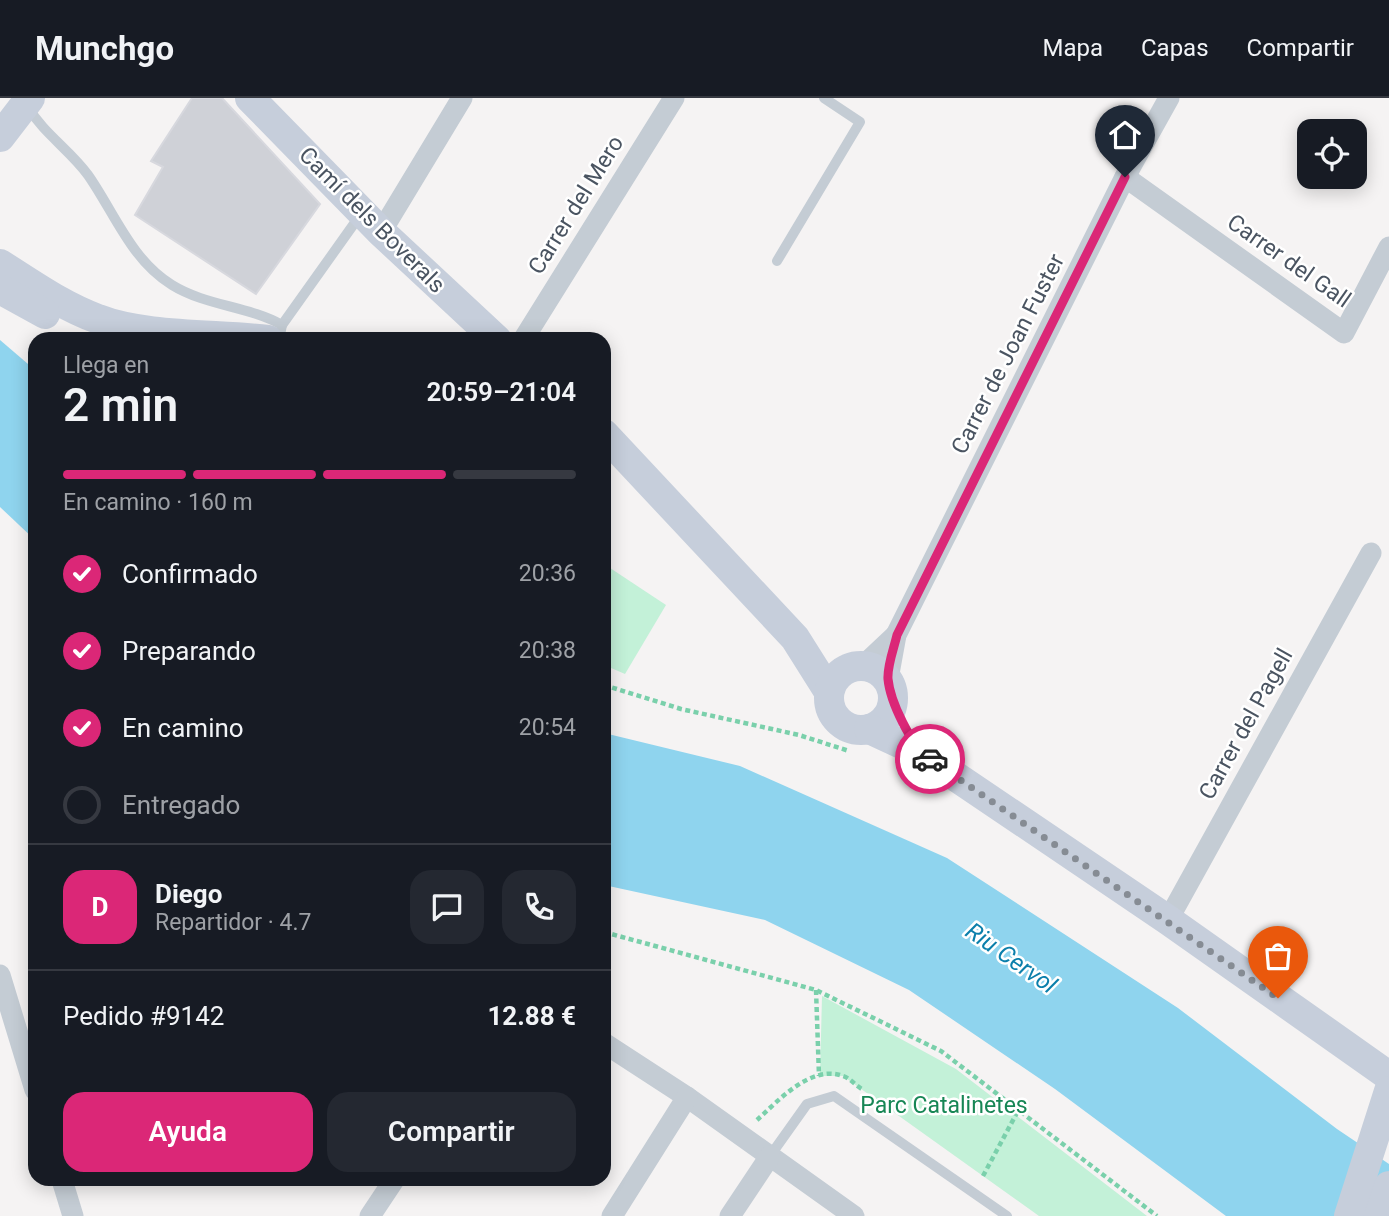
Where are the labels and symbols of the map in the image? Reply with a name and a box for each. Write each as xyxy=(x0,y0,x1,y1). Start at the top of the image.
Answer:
pin xyxy=(1095,105,1155,177)
street label: Carrer del Mero xyxy=(523,131,629,279)
street label: Camí dels Boverals xyxy=(293,141,451,299)
street label: Carrer del Gall xyxy=(1222,209,1356,313)
street label: Carrer de Joan Fuster xyxy=(946,249,1070,458)
street label: Carrer del Pagell xyxy=(1193,644,1299,804)
courier xyxy=(895,724,965,794)
water label: Riu Cervol xyxy=(960,917,1062,1000)
pin xyxy=(1248,926,1308,998)
park label: Parc Catalinetes xyxy=(860,1092,1028,1119)

